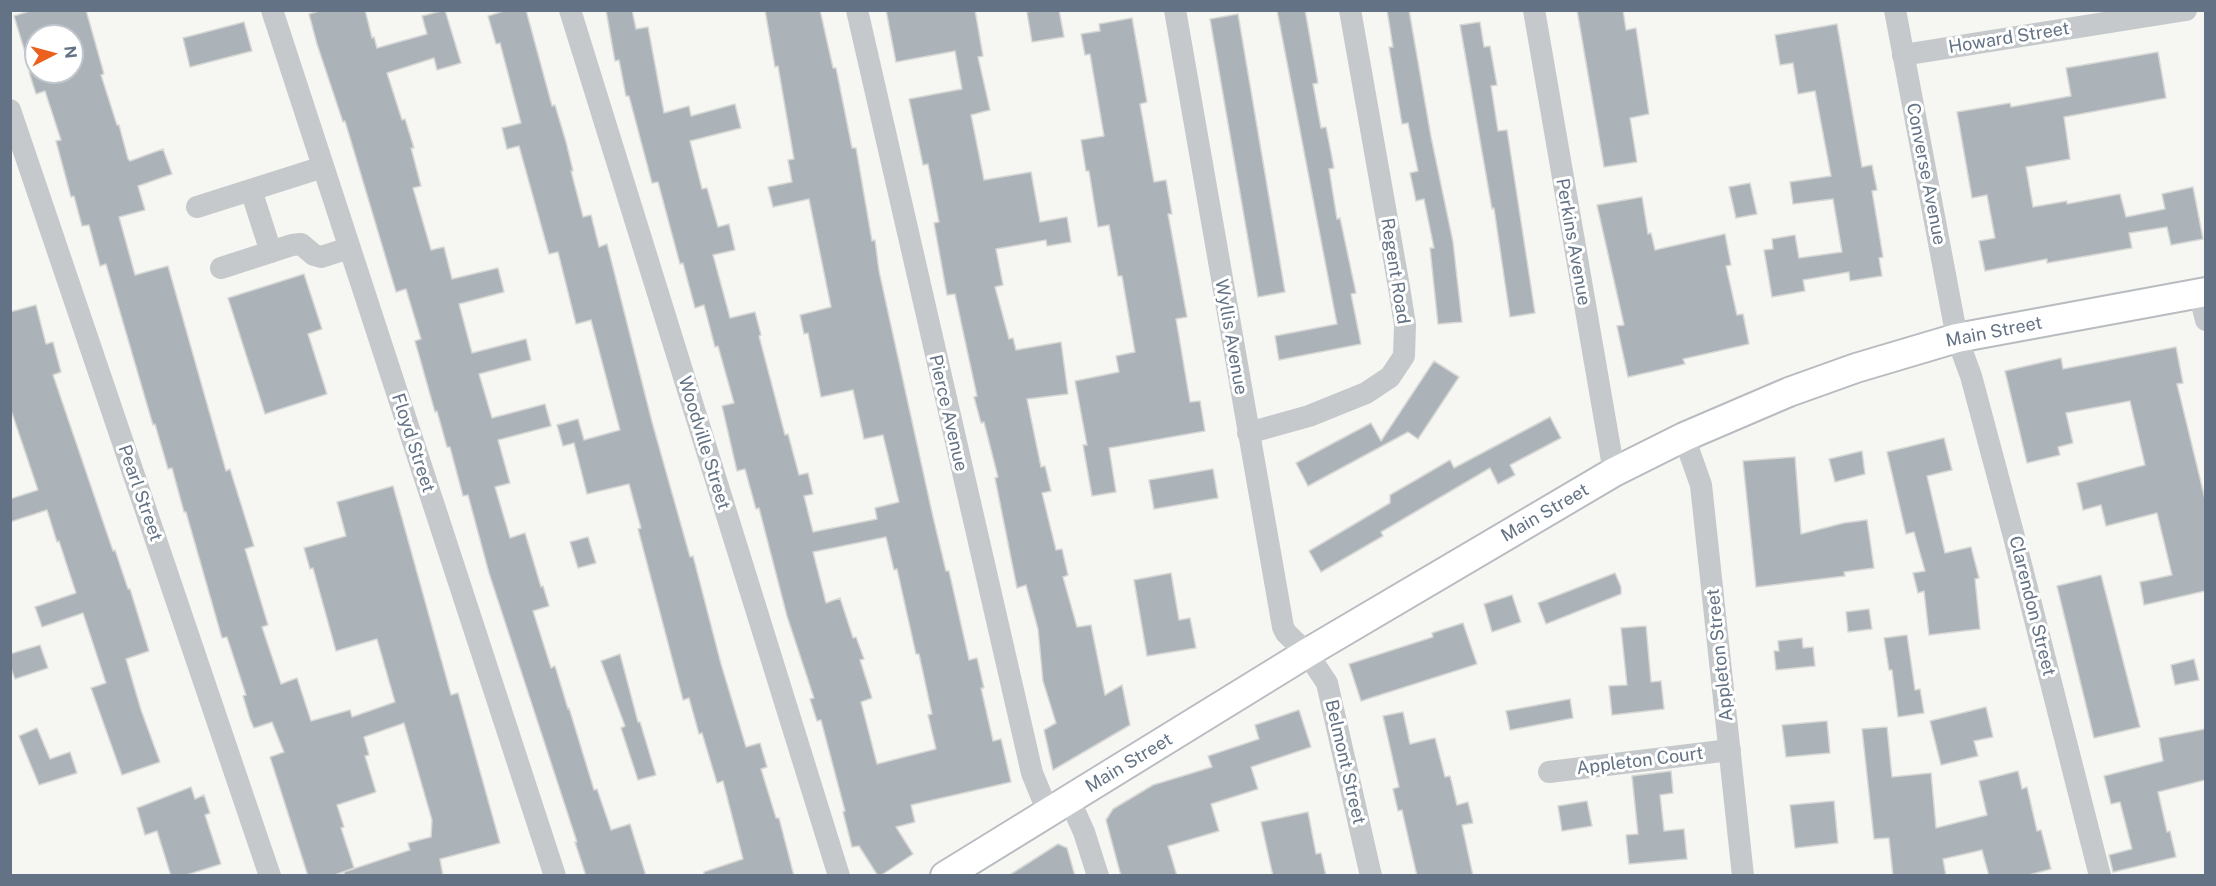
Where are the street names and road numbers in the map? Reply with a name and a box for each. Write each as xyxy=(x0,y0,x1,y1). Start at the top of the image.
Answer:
street label: Howard Street xyxy=(1947,18,2071,58)
street label: Converse Avenue xyxy=(1902,101,1950,247)
street label: Perkins Avenue xyxy=(1551,177,1595,307)
street label: Regent Road xyxy=(1376,216,1414,326)
street label: Wyllis Avenue xyxy=(1210,277,1252,397)
street label: Main Street xyxy=(1944,312,2044,352)
street label: Pierce Avenue xyxy=(924,353,972,473)
street label: Woodville Street xyxy=(673,374,735,512)
street label: Floyd Street xyxy=(387,391,439,495)
street label: Pearl Street xyxy=(113,442,167,544)
street label: Main Street xyxy=(1497,479,1593,547)
street label: Clarendon Street xyxy=(2004,534,2060,678)
street label: Appleton Street xyxy=(1702,588,1738,722)
street label: Belmont Street xyxy=(1320,698,1370,826)
street label: Main Street xyxy=(1082,729,1176,797)
street label: Appleton Court xyxy=(1575,743,1705,779)

